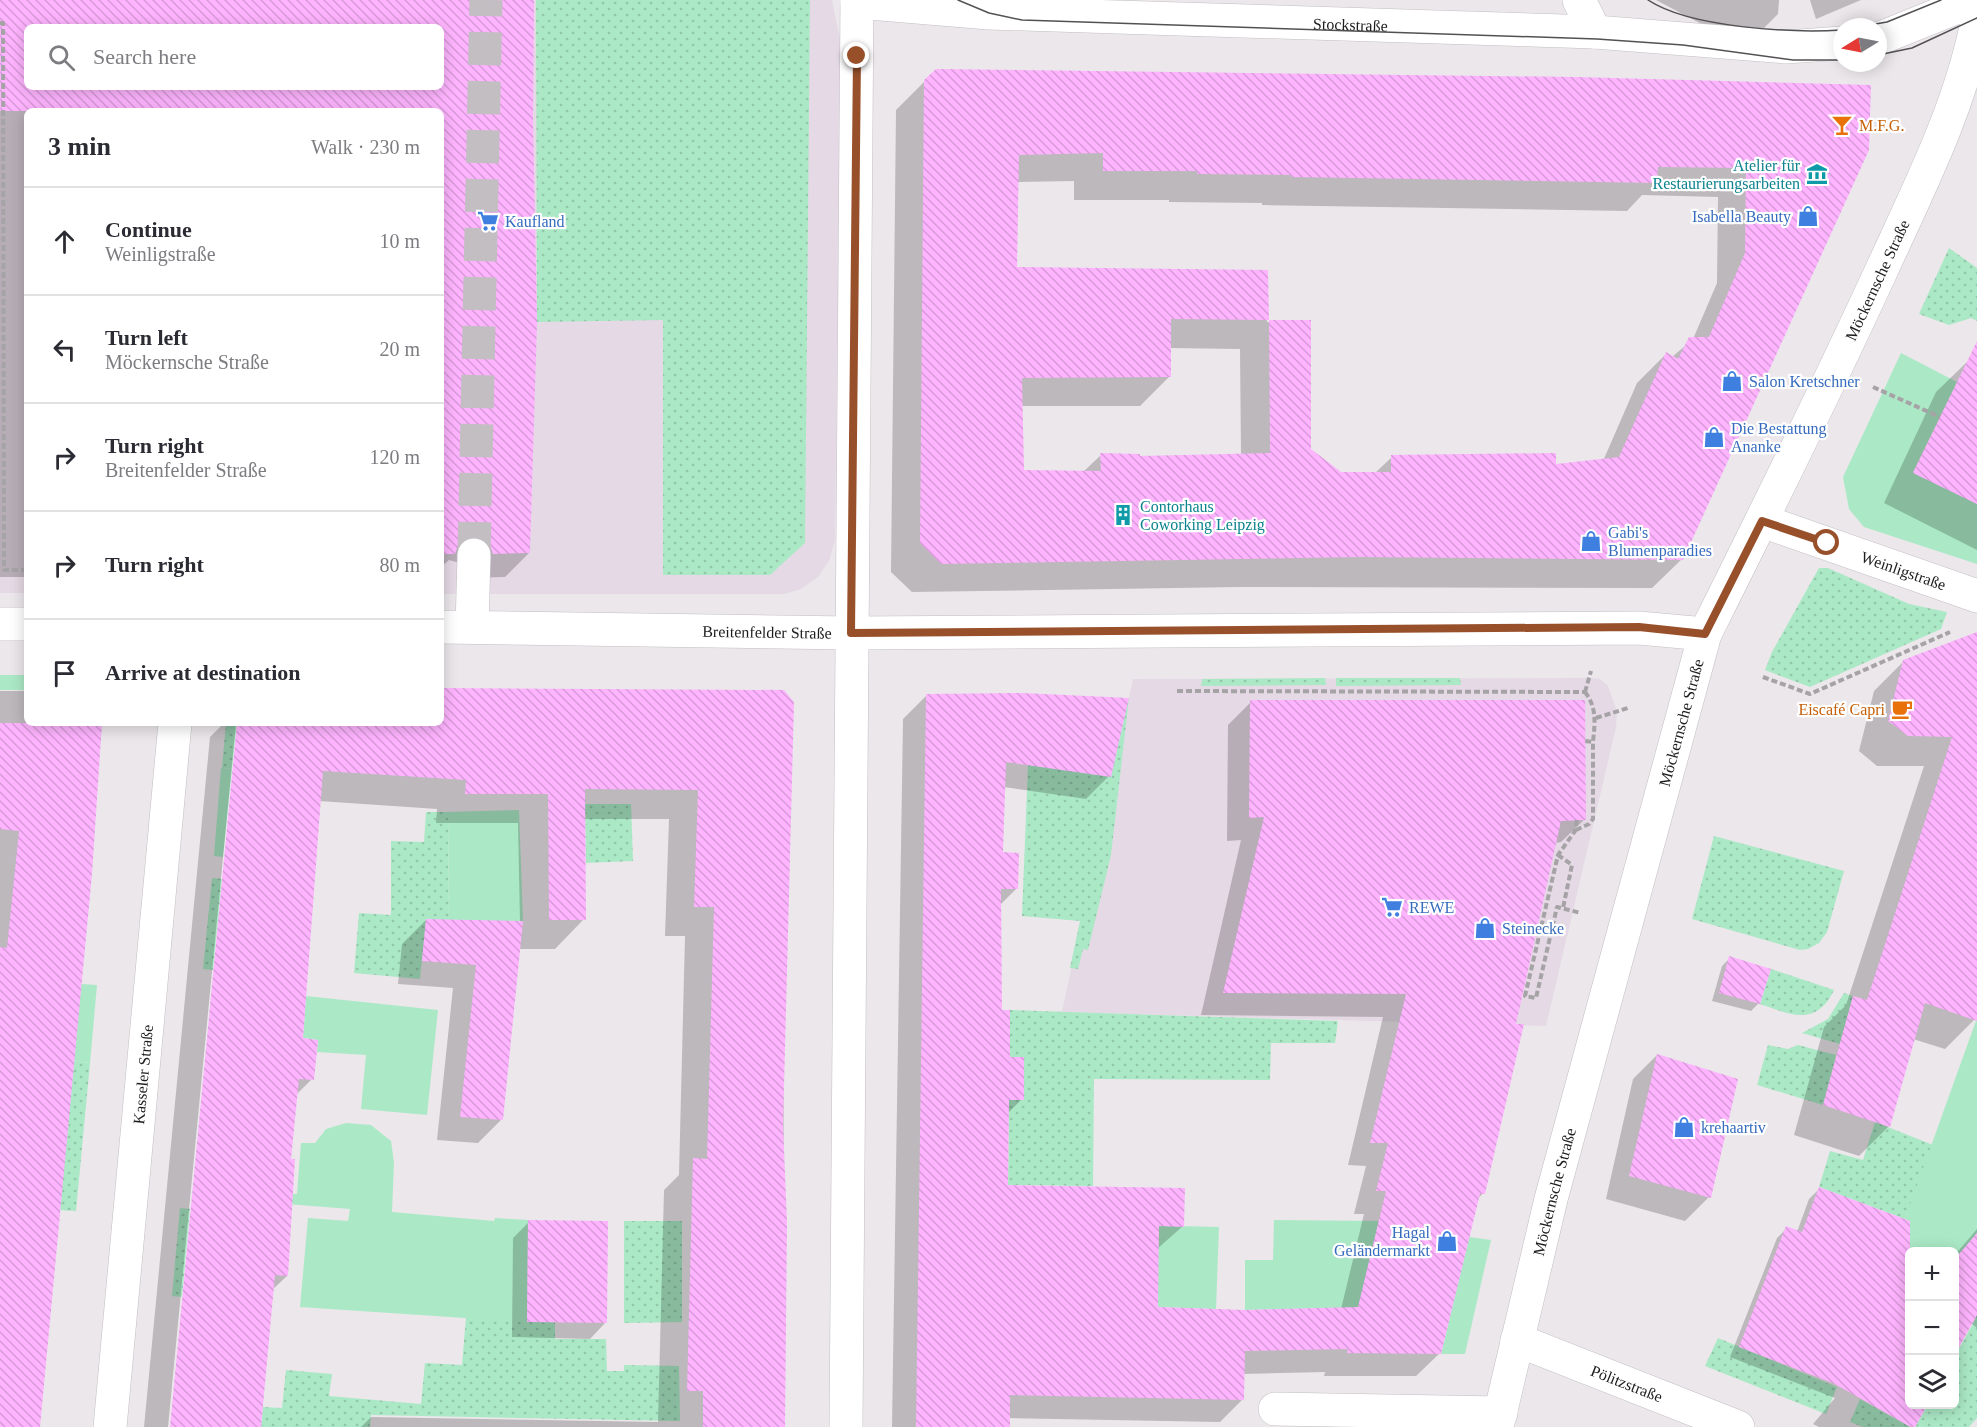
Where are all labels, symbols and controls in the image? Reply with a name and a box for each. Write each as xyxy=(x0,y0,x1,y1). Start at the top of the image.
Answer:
street label: Stockstraße xyxy=(1313,15,1388,34)
north arrow xyxy=(1833,18,1887,72)
search box xyxy=(24,24,444,90)
icon: search xyxy=(45,41,78,74)
route end xyxy=(843,42,869,68)
text: Search here xyxy=(93,44,196,69)
bar icon: M.F.G. xyxy=(1830,113,1854,137)
place label: M.F.G. xyxy=(1859,117,1904,134)
text: 3 min xyxy=(48,132,111,161)
text: Walk · 230 m xyxy=(311,136,420,158)
place label: Atelier für Restaurierungsarbeiten xyxy=(1653,157,1801,193)
museum icon: Atelier für Restaurierungsarbeiten xyxy=(1805,162,1829,186)
shop icon: Isabella Beauty xyxy=(1796,204,1820,228)
place label: Isabella Beauty xyxy=(1692,208,1791,226)
supermarket icon: Kaufland xyxy=(476,209,500,233)
place label: Kaufland xyxy=(505,213,565,230)
text: Continue xyxy=(105,217,192,242)
street label: Möckernsche Straße xyxy=(1842,217,1913,343)
icon: ahead xyxy=(48,225,81,258)
text: 10 m xyxy=(379,230,420,252)
text: Weinligstraße xyxy=(105,243,216,265)
text: Turn left xyxy=(105,325,188,350)
icon: left xyxy=(48,333,81,366)
text: 20 m xyxy=(379,338,420,360)
text: Möckernsche Straße xyxy=(105,351,269,373)
shop icon: Salon Kretschner xyxy=(1720,369,1744,393)
place label: Salon Kretschner xyxy=(1749,373,1860,390)
place label: Die Bestattung Ananke xyxy=(1731,420,1827,455)
shop icon: Die Bestattung Ananke xyxy=(1702,425,1726,449)
text: Turn right xyxy=(105,433,204,458)
icon: right xyxy=(48,441,81,474)
text: 120 m xyxy=(369,446,420,468)
text: Breitenfelder Straße xyxy=(105,459,267,481)
place label: Contorhaus Coworking Leipzig xyxy=(1140,498,1265,534)
building icon: Contorhaus Coworking Leipzig xyxy=(1111,503,1135,527)
place label: Gabi's Blumenparadies xyxy=(1608,524,1712,560)
shop icon: Gabi's Blumenparadies xyxy=(1579,529,1603,553)
route start xyxy=(1813,529,1839,555)
street label: Weinligstraße xyxy=(1859,548,1948,593)
icon: right xyxy=(48,549,81,582)
text: Turn right xyxy=(105,552,204,577)
text: 80 m xyxy=(379,554,420,576)
street label: Breitenfelder Straße xyxy=(702,623,832,642)
icon: arrive xyxy=(48,657,81,690)
street label: Möckernsche Straße xyxy=(1656,657,1707,788)
text: Arrive at destination xyxy=(105,660,301,685)
cafe icon: Eiscafé Capri xyxy=(1890,697,1914,721)
place label: Eiscafé Capri xyxy=(1798,701,1886,719)
supermarket icon: REWE xyxy=(1380,895,1404,919)
place label: REWE xyxy=(1409,899,1454,916)
shop icon: Steinecke xyxy=(1473,916,1497,940)
place label: Steinecke xyxy=(1502,920,1564,937)
street label: Kasseler Straße xyxy=(130,1024,156,1125)
shop icon: krehaartiv xyxy=(1672,1115,1696,1139)
place label: krehaartiv xyxy=(1701,1119,1766,1136)
street label: Möckernsche Straße xyxy=(1530,1126,1579,1257)
place label: Hagal Geländermarkt xyxy=(1334,1224,1431,1259)
shop icon: Hagal Geländermarkt xyxy=(1435,1229,1459,1253)
map controls xyxy=(1905,1247,1959,1409)
button: + xyxy=(1905,1247,1959,1301)
button: − xyxy=(1905,1301,1959,1355)
button: layers xyxy=(1905,1355,1959,1409)
street label: Pölitzstraße xyxy=(1588,1362,1665,1405)

